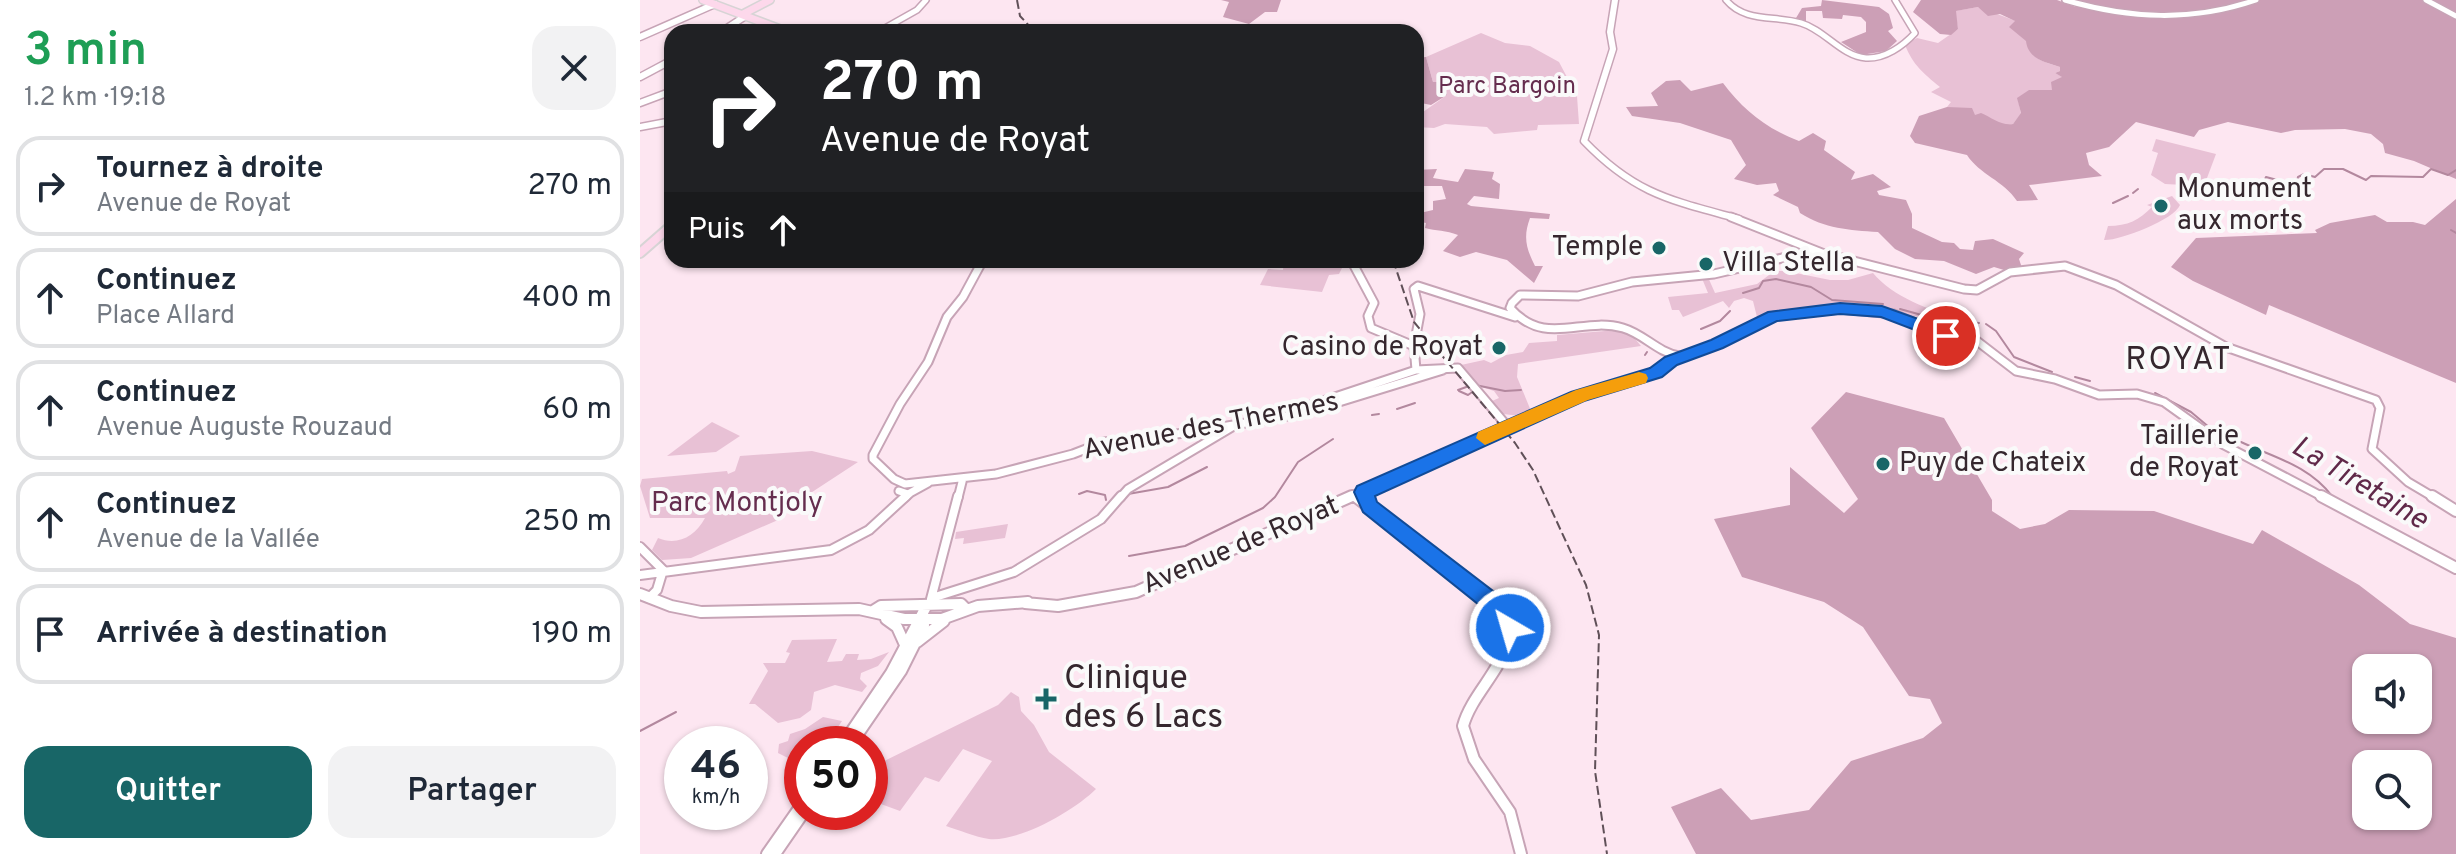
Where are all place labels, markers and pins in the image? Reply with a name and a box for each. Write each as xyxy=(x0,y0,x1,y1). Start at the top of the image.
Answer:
place label: Monument aux morts xyxy=(2177,172,2312,240)
marker: Monument aux morts xyxy=(2152,197,2170,215)
place label: Temple xyxy=(1552,230,1643,266)
marker: Temple xyxy=(1650,239,1668,257)
place label: Villa Stella xyxy=(1722,246,1855,282)
marker: Villa Stella xyxy=(1697,255,1715,273)
pin xyxy=(1912,302,1980,370)
place label: Casino de Royat xyxy=(1282,330,1483,366)
marker: Casino de Royat xyxy=(1490,339,1508,357)
place label: Taillerie de Royat xyxy=(2129,419,2239,487)
marker: Taillerie de Royat xyxy=(2246,444,2264,462)
place label: Puy de Chateix xyxy=(1899,446,2086,482)
marker: Puy de Chateix xyxy=(1874,455,1892,473)
place label: Clinique des 6 Lacs xyxy=(1064,658,1223,740)
marker: Clinique des 6 Lacs xyxy=(1035,688,1057,710)

